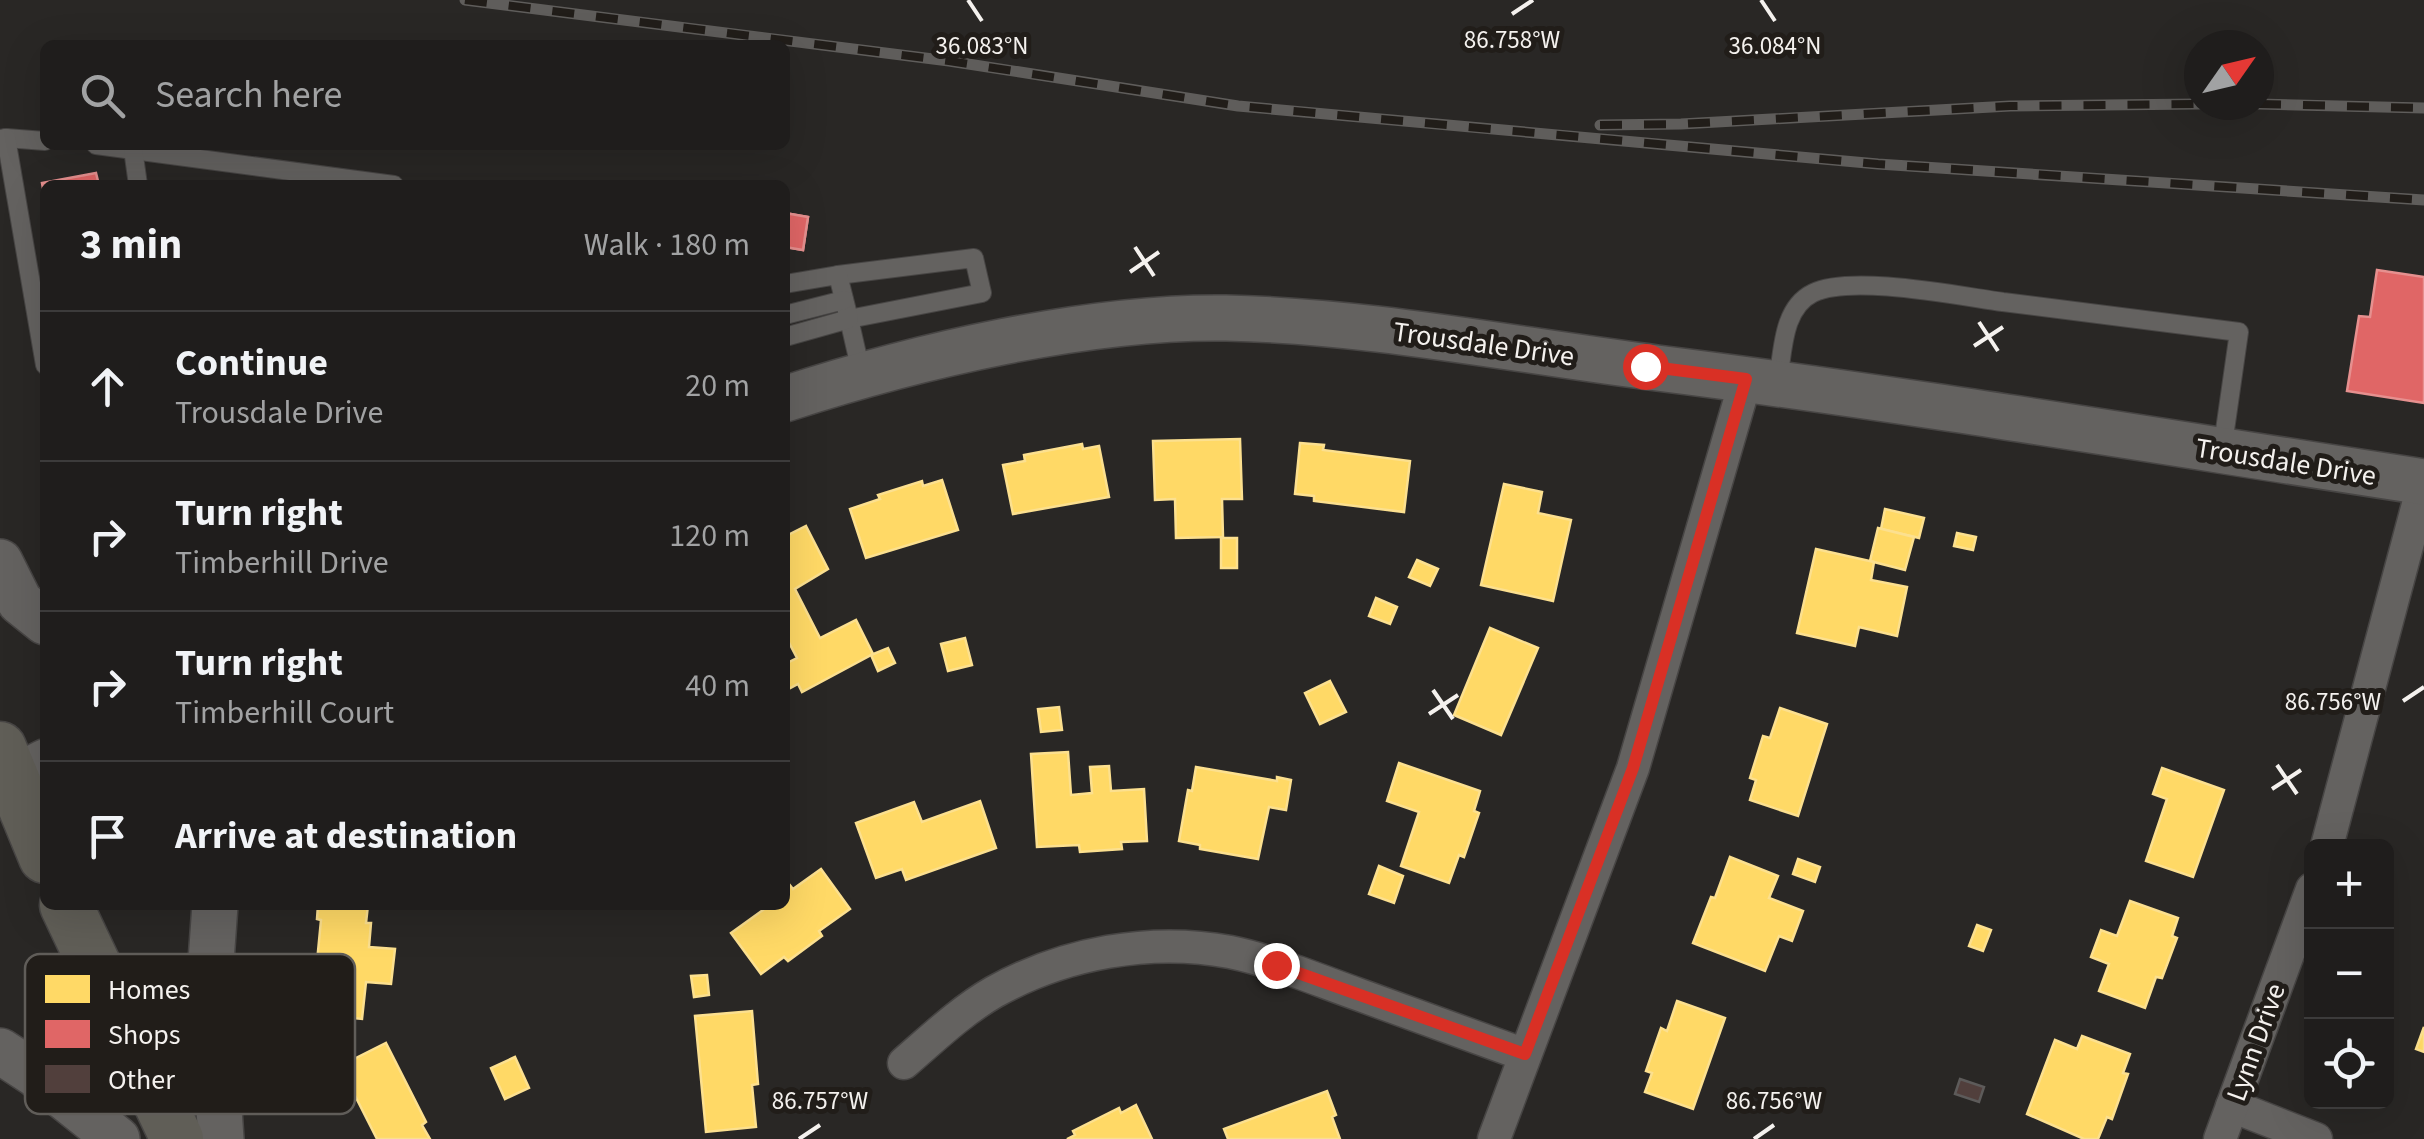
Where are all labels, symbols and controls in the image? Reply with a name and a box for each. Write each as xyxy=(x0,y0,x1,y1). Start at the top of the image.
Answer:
text: 86.758°W xyxy=(1464,22,1560,58)
text: 36.083°N xyxy=(936,28,1028,64)
text: 36.084°N xyxy=(1729,28,1821,64)
north arrow xyxy=(2184,30,2274,120)
search box xyxy=(40,40,790,150)
icon: search xyxy=(75,68,130,123)
text: Search here xyxy=(155,68,342,122)
text: 3 min xyxy=(80,215,182,275)
text: Walk · 180 m xyxy=(584,222,750,268)
street label: Trousdale Drive xyxy=(1391,312,1577,376)
text: Continue xyxy=(175,336,328,390)
route start xyxy=(1623,344,1669,390)
icon: ahead xyxy=(80,359,135,414)
text: 20 m xyxy=(685,363,750,409)
text: Trousdale Drive xyxy=(175,390,383,436)
street label: Trousdale Drive xyxy=(2193,428,2379,496)
text: Turn right xyxy=(175,486,343,540)
icon: right xyxy=(80,509,135,564)
text: 120 m xyxy=(669,513,750,559)
text: Timberhill Drive xyxy=(175,540,389,586)
text: Turn right xyxy=(175,636,343,690)
icon: right xyxy=(80,659,135,714)
text: 40 m xyxy=(685,663,750,709)
text: 86.756°W xyxy=(2285,684,2381,720)
text: Timberhill Court xyxy=(175,690,394,736)
icon: arrive xyxy=(80,809,135,864)
text: Arrive at destination xyxy=(175,809,517,863)
map controls xyxy=(2304,839,2394,1109)
button: + xyxy=(2304,839,2394,929)
button: − xyxy=(2304,929,2394,1019)
route end xyxy=(1254,943,1300,989)
legend xyxy=(25,954,355,1114)
text: Homes xyxy=(108,970,190,1010)
street label: Lynn Drive xyxy=(2216,978,2296,1107)
text: Shops xyxy=(108,1015,181,1055)
button: locate xyxy=(2304,1019,2394,1109)
text: Other xyxy=(108,1060,175,1100)
text: 86.757°W xyxy=(772,1083,868,1119)
text: 86.756°W xyxy=(1726,1083,1822,1119)

